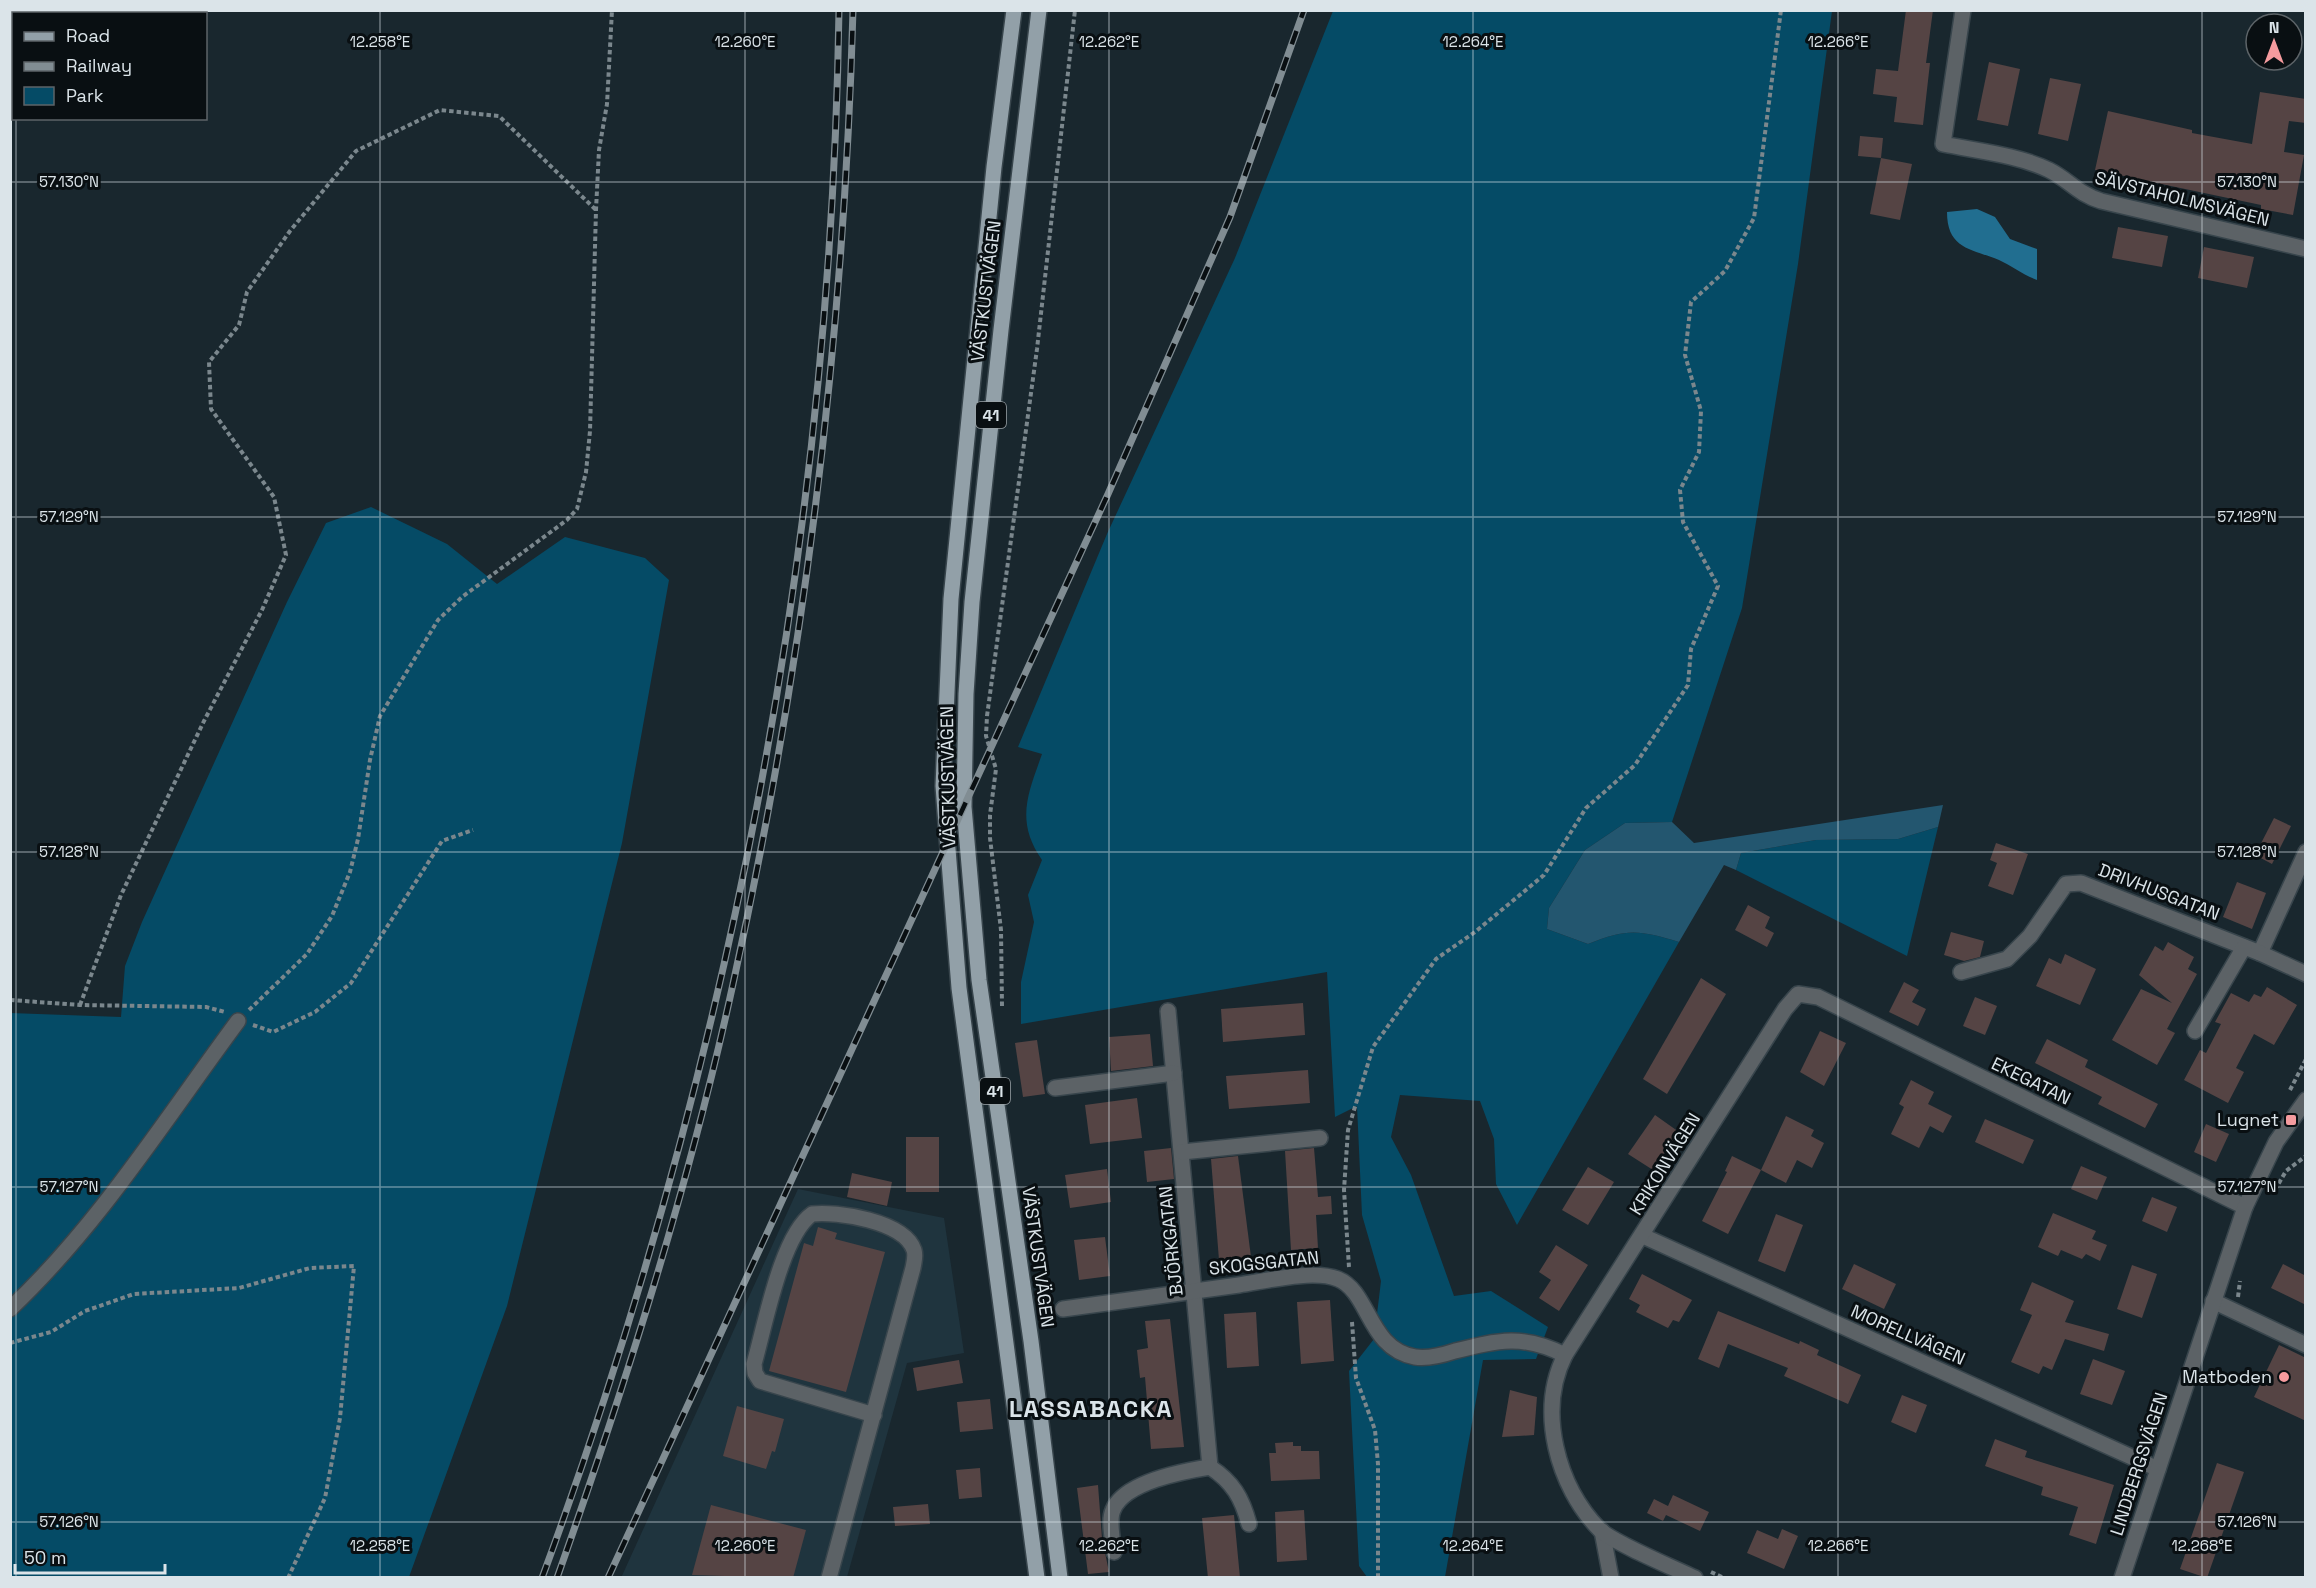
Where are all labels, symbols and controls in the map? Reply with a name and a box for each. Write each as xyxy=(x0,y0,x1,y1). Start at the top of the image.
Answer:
legend xyxy=(12,12,207,120)
north arrow xyxy=(2244,12,2304,72)
text: N xyxy=(2269,17,2279,38)
text: Road xyxy=(66,24,110,47)
text: 12.258°E xyxy=(350,32,410,51)
text: 12.260°E xyxy=(714,32,776,51)
text: 12.262°E xyxy=(1079,32,1139,51)
text: 12.264°E xyxy=(1443,32,1503,51)
text: 12.266°E xyxy=(1808,32,1868,51)
text: Railway xyxy=(66,54,132,77)
text: Park xyxy=(66,84,104,107)
street label: SÄVSTAHOLMSVÄGEN xyxy=(2093,166,2272,231)
text: 57.130°N xyxy=(39,172,99,191)
text: 57.130°N xyxy=(2217,172,2277,191)
street label: VÄSTKUSTVÄGEN xyxy=(965,219,1006,363)
road number: 41 xyxy=(976,402,1006,428)
text: 57.129°N xyxy=(39,507,99,526)
text: 57.129°N xyxy=(2217,507,2277,526)
street label: VÄSTKUSTVÄGEN xyxy=(935,706,960,848)
text: 57.128°N xyxy=(39,842,99,861)
text: 57.128°N xyxy=(2217,842,2277,861)
street label: DRIVHUSGATAN xyxy=(2095,858,2223,925)
street label: EKEGATAN xyxy=(1988,1051,2075,1110)
road number: 41 xyxy=(980,1078,1010,1104)
street label: KRIKONVÄGEN xyxy=(1624,1108,1705,1219)
place label: Lugnet xyxy=(2217,1108,2279,1131)
marker: Lugnet xyxy=(2284,1113,2298,1127)
text: 57.127°N xyxy=(40,1177,98,1196)
text: 57.127°N xyxy=(2218,1177,2276,1196)
street label: VÄSTKUSTVÄGEN xyxy=(1017,1185,1060,1329)
street label: BJÖRKGATAN xyxy=(1153,1185,1188,1297)
street label: SKOGSGATAN xyxy=(1208,1245,1320,1280)
street label: MORELLVÄGEN xyxy=(1847,1299,1969,1370)
place label: Matboden xyxy=(2182,1365,2272,1388)
marker: Matboden xyxy=(2277,1370,2291,1384)
street label: LINDBERGSVÄGEN xyxy=(2105,1389,2172,1538)
district label: LASSABACKA xyxy=(1009,1393,1173,1424)
text: 57.126°N xyxy=(39,1512,99,1531)
text: 57.126°N xyxy=(2217,1512,2277,1531)
text: 12.258°E xyxy=(350,1536,410,1555)
text: 12.260°E xyxy=(714,1536,776,1555)
text: 12.262°E xyxy=(1079,1536,1139,1555)
text: 12.264°E xyxy=(1443,1536,1503,1555)
text: 12.266°E xyxy=(1808,1536,1868,1555)
text: 12.268°E xyxy=(2172,1536,2232,1555)
scale bar xyxy=(15,1537,165,1575)
text: 50 m xyxy=(24,1546,66,1569)

